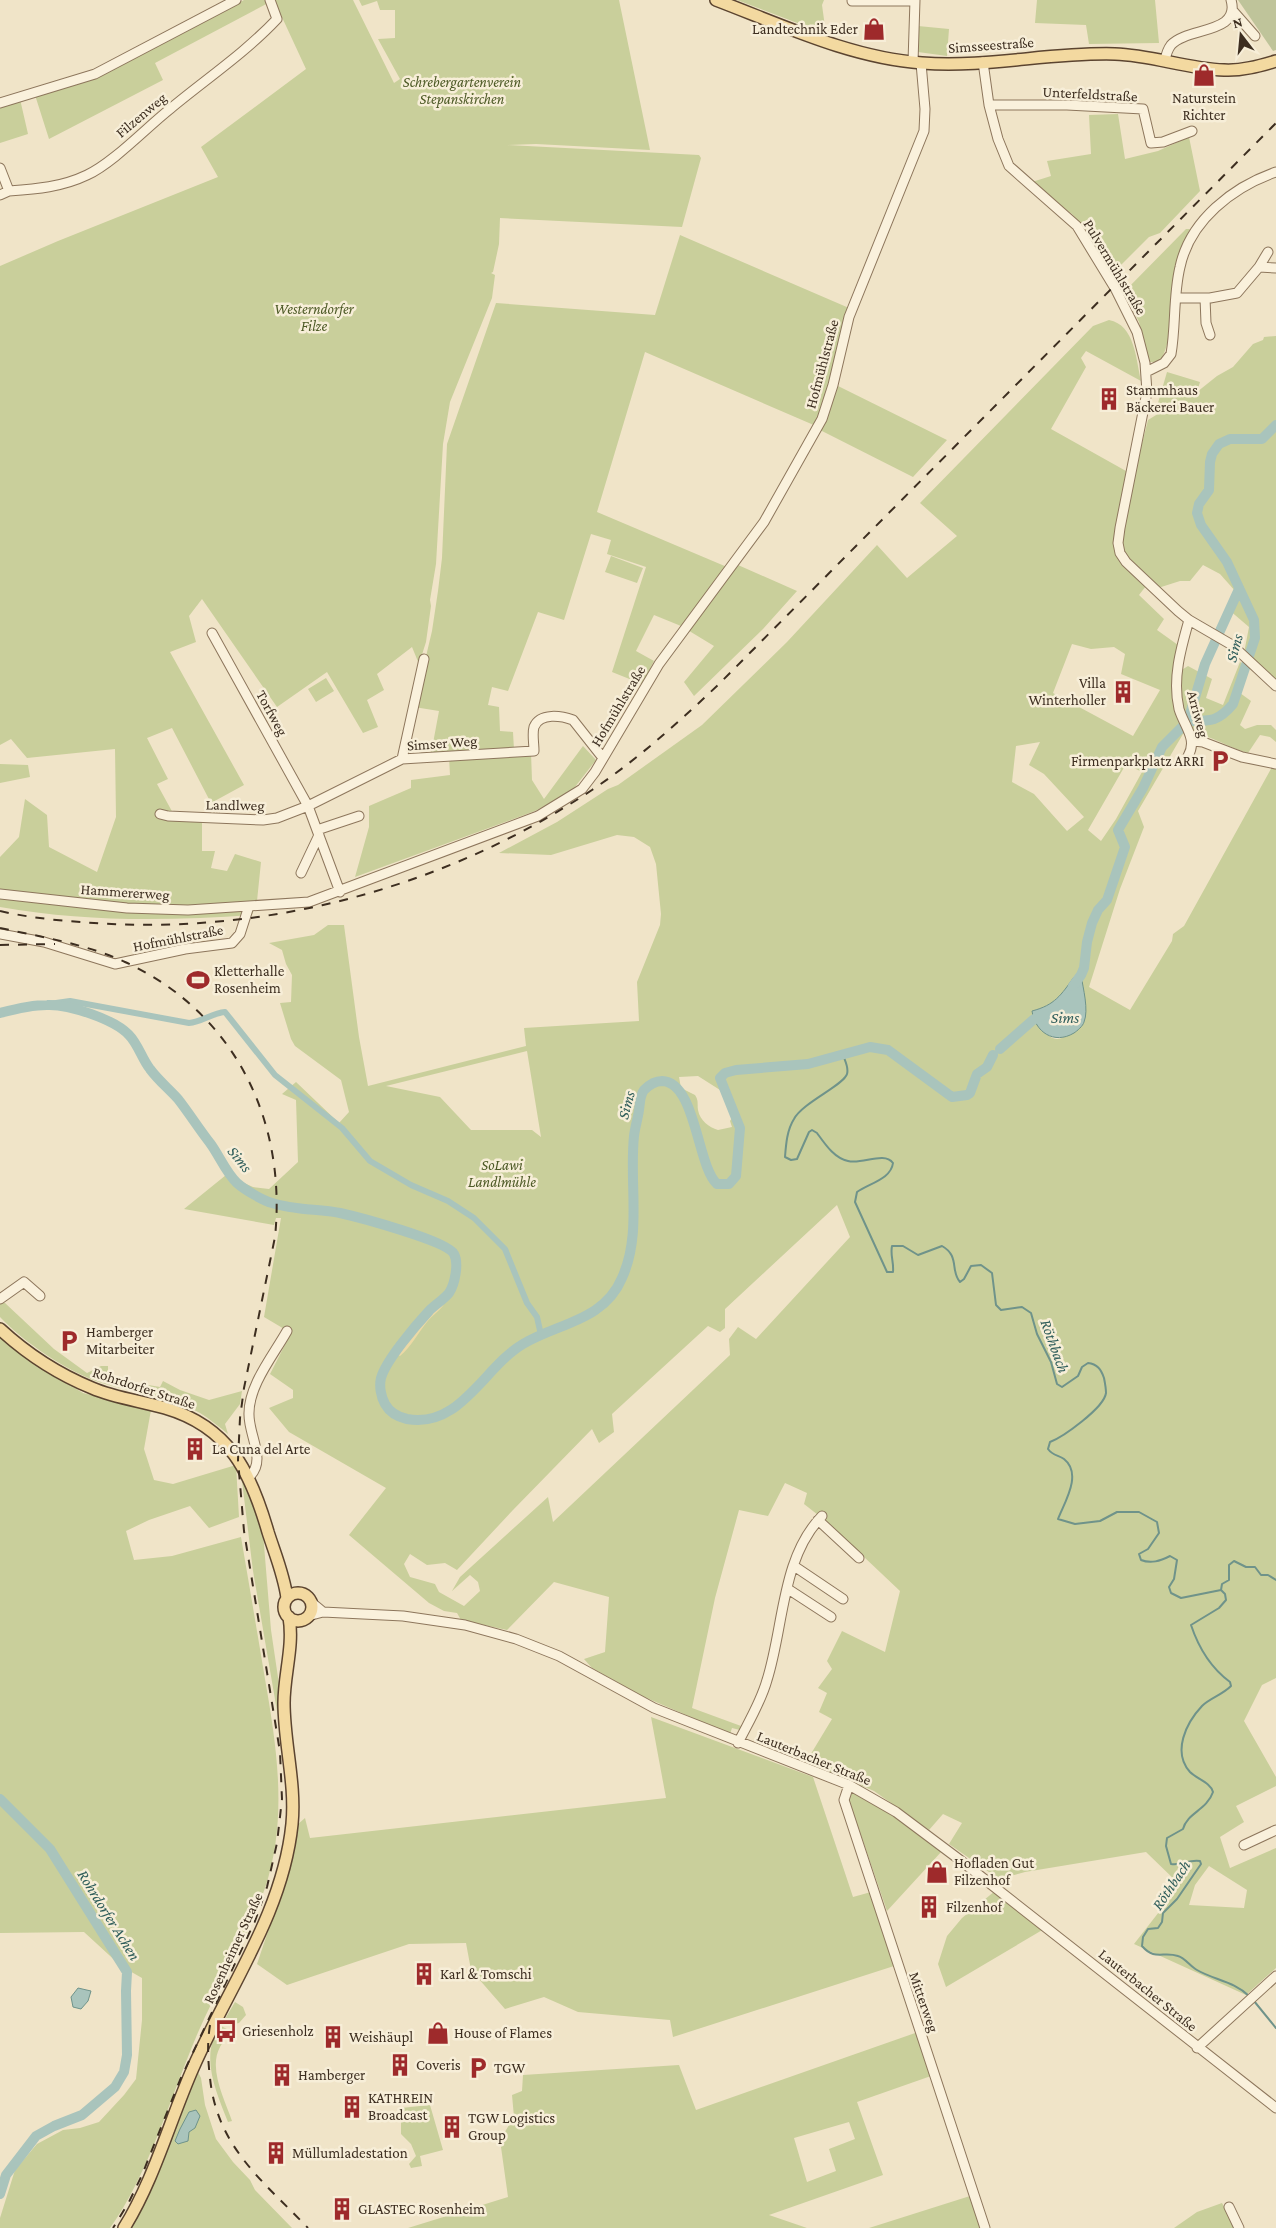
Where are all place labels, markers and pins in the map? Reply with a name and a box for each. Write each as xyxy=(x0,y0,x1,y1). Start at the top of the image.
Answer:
shop icon: Landtechnik Eder xyxy=(861,16,887,42)
place label: Landtechnik Eder xyxy=(752,21,859,37)
shop icon: Naturstein Richter xyxy=(1191,62,1217,88)
place label: Naturstein Richter xyxy=(1172,90,1236,123)
place label: Stammhaus Bäckerei Bauer xyxy=(1126,382,1215,415)
building icon: Stammhaus Bäckerei Bauer xyxy=(1096,386,1122,412)
place label: Villa Winterholler xyxy=(1028,675,1107,708)
building icon: Villa Winterholler xyxy=(1110,679,1136,705)
parking icon: Firmenparkplatz ARRI xyxy=(1207,748,1233,774)
place label: Firmenparkplatz ARRI xyxy=(1071,753,1204,770)
place label: Kletterhalle Rosenheim xyxy=(214,963,285,996)
sports icon: Kletterhalle Rosenheim xyxy=(185,967,211,993)
place label: Hamberger Mitarbeiter xyxy=(86,1324,155,1357)
parking icon: Hamberger Mitarbeiter xyxy=(56,1328,82,1354)
building icon: La Cuna del Arte xyxy=(182,1436,208,1462)
place label: La Cuna del Arte xyxy=(212,1441,311,1457)
place label: Hofladen Gut Filzenhof xyxy=(954,1855,1035,1888)
shop icon: Hofladen Gut Filzenhof xyxy=(924,1859,950,1885)
building icon: Filzenhof xyxy=(916,1894,942,1920)
place label: Filzenhof xyxy=(946,1899,1004,1915)
building icon: Karl & Tomschi xyxy=(411,1961,437,1987)
place label: Karl & Tomschi xyxy=(440,1966,532,1982)
bus stop icon: Griesenholz xyxy=(213,2018,239,2044)
shop icon: House of Flames xyxy=(425,2020,451,2046)
place label: Griesenholz xyxy=(242,2023,314,2039)
building icon: Weishäupl xyxy=(320,2024,346,2050)
place label: House of Flames xyxy=(454,2025,552,2041)
place label: Weishäupl xyxy=(349,2029,413,2046)
building icon: Coveris xyxy=(387,2052,413,2078)
parking icon: TGW xyxy=(465,2055,491,2081)
place label: Coveris xyxy=(416,2057,461,2073)
place label: TGW xyxy=(494,2060,526,2076)
building icon: Hamberger xyxy=(269,2062,295,2088)
place label: Hamberger xyxy=(298,2067,366,2084)
place label: KATHREIN Broadcast xyxy=(368,2090,433,2123)
building icon: KATHREIN Broadcast xyxy=(339,2094,365,2120)
place label: TGW Logistics Group xyxy=(468,2110,555,2144)
building icon: TGW Logistics Group xyxy=(439,2114,465,2140)
building icon: Müllumladestation xyxy=(263,2140,289,2166)
place label: Müllumladestation xyxy=(292,2145,408,2161)
building icon: GLASTEC Rosenheim xyxy=(329,2196,355,2222)
place label: GLASTEC Rosenheim xyxy=(358,2201,485,2217)

